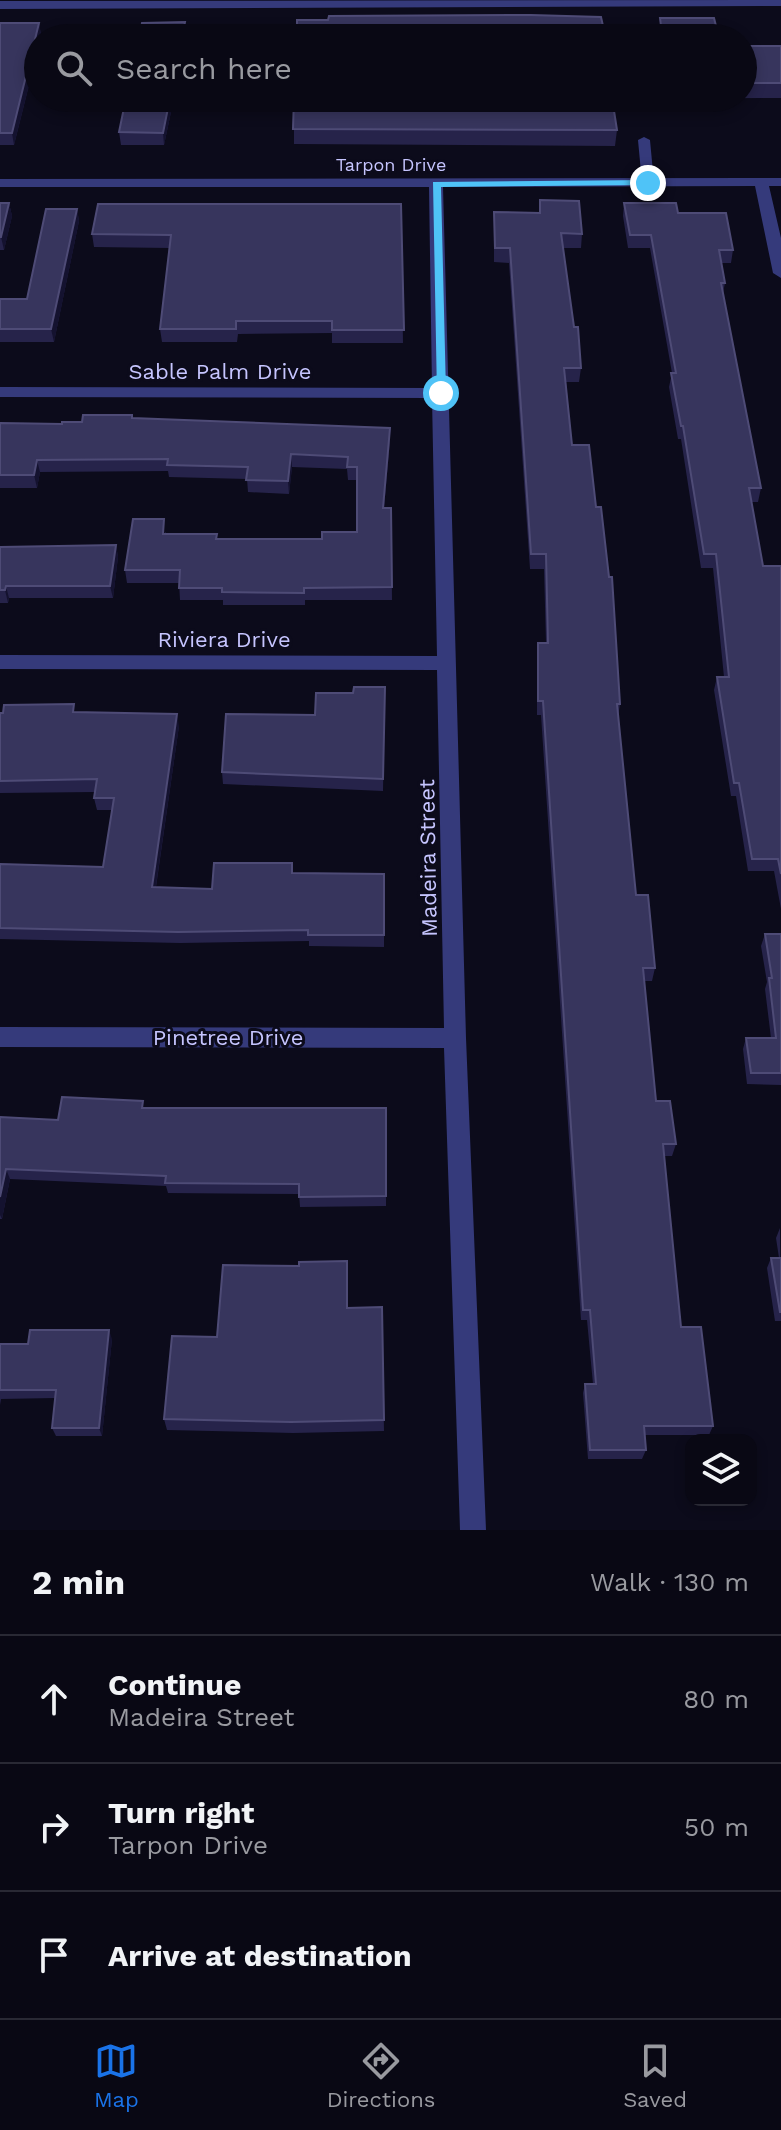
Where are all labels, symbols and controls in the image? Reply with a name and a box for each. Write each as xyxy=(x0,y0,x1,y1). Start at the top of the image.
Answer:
search box xyxy=(24,24,757,112)
icon: search xyxy=(52,46,96,90)
text: Search here xyxy=(116,51,292,86)
street label: Tarpon Drive xyxy=(336,154,446,175)
route end xyxy=(630,165,666,201)
street label: Sable Palm Drive xyxy=(129,359,311,384)
route start xyxy=(423,375,459,411)
street label: Riviera Drive xyxy=(157,627,291,652)
street label: Madeira Street xyxy=(414,779,442,937)
street label: Pinetree Drive xyxy=(153,1025,303,1050)
map controls xyxy=(685,1434,757,1506)
button: layers xyxy=(685,1434,757,1506)
text: 2 min xyxy=(32,1562,125,1602)
text: Walk · 130 m xyxy=(590,1567,749,1597)
text: Continue xyxy=(108,1667,241,1702)
icon: ahead xyxy=(32,1677,76,1721)
text: 80 m xyxy=(683,1684,749,1714)
text: Madeira Street xyxy=(108,1702,294,1732)
text: Turn right xyxy=(108,1795,254,1830)
icon: right xyxy=(32,1805,76,1849)
text: 50 m xyxy=(684,1812,749,1842)
text: Tarpon Drive xyxy=(108,1830,268,1860)
icon: arrive xyxy=(32,1933,76,1977)
text: Arrive at destination xyxy=(108,1938,412,1973)
tab: Map xyxy=(94,2039,139,2112)
tab: Directions xyxy=(327,2039,435,2112)
tab: Saved xyxy=(623,2039,687,2112)

